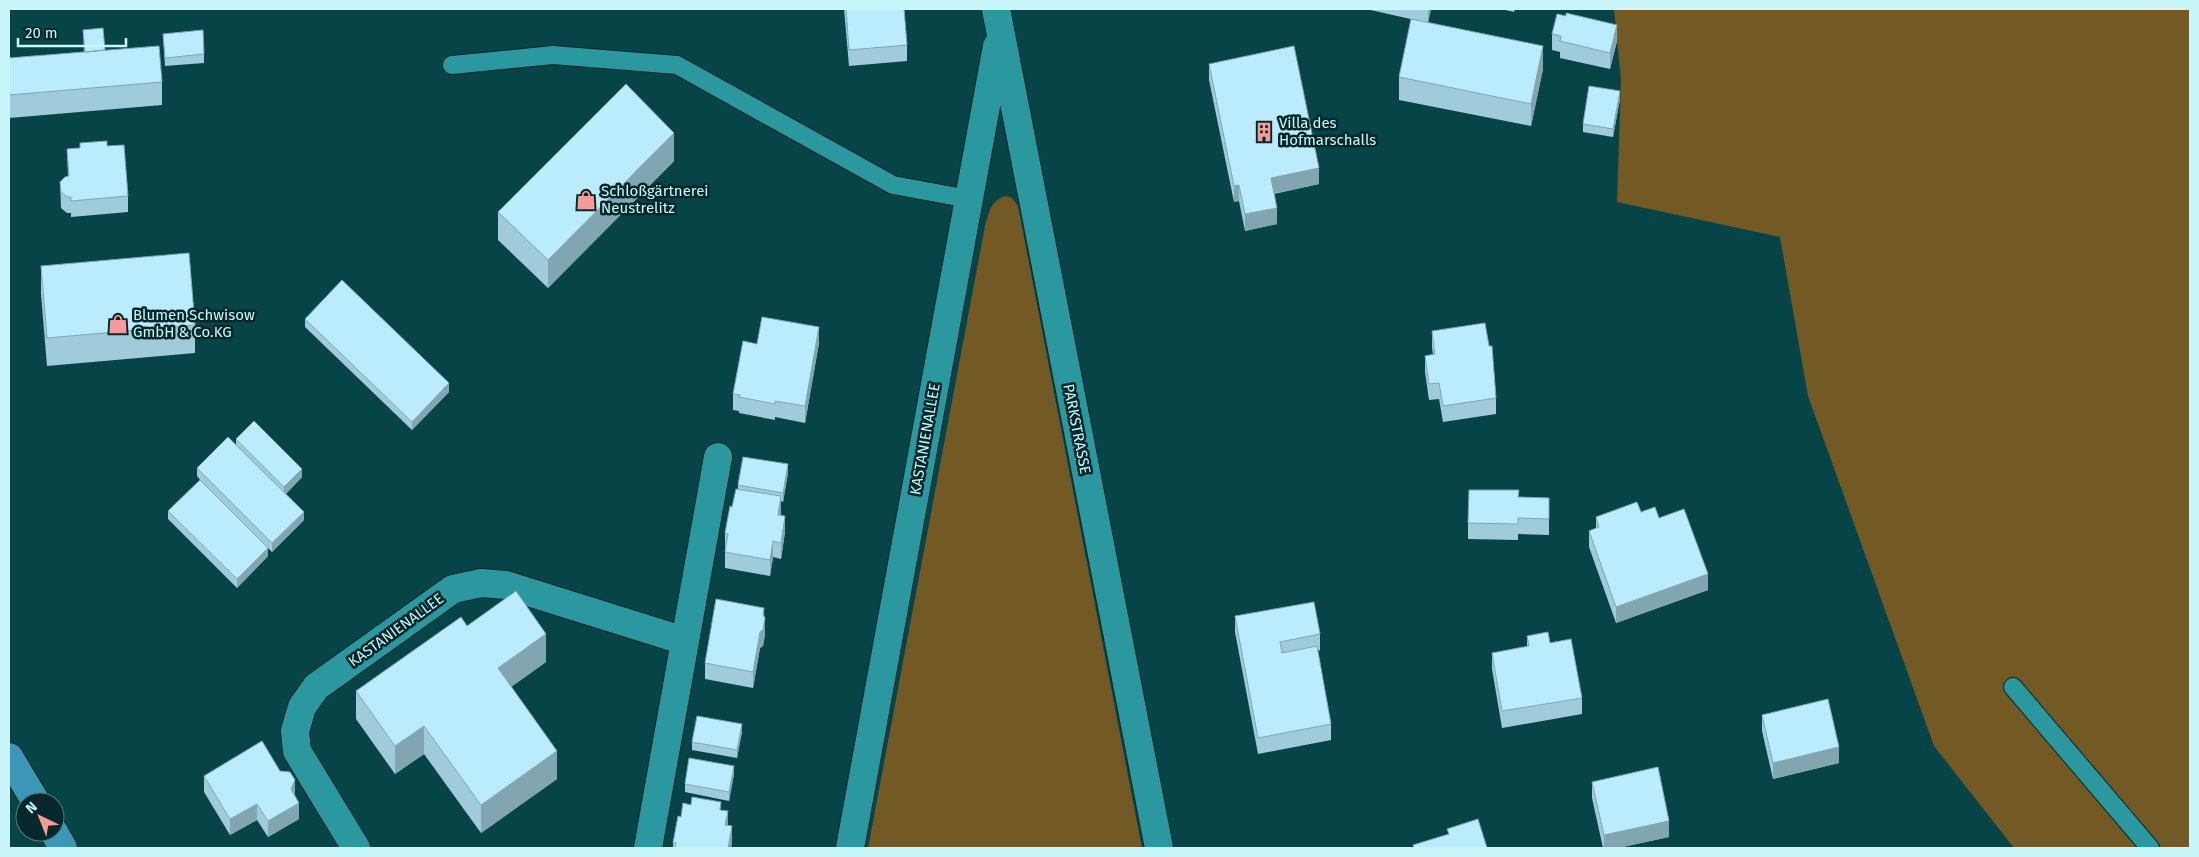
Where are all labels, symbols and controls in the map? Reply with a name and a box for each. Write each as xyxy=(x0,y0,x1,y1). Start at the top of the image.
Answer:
scale bar xyxy=(18,15,125,47)
text: 20 m xyxy=(25,24,58,42)
place label: Villa des Hofmarschalls xyxy=(1279,114,1376,149)
building icon: Villa des Hofmarschalls xyxy=(1253,121,1275,143)
place label: Schloßgärtnerei Neustrelitz xyxy=(601,182,709,217)
shop icon: Schloßgärtnerei Neustrelitz xyxy=(575,189,597,211)
place label: Blumen Schwisow GmbH & Co.KG xyxy=(133,306,255,341)
shop icon: Blumen Schwisow GmbH & Co.KG xyxy=(107,313,129,335)
street label: KASTANIENALLEE xyxy=(906,382,944,496)
street label: PARKSTRASSE xyxy=(1059,382,1095,476)
street label: KASTANIENALLEE xyxy=(345,589,447,671)
north arrow xyxy=(15,792,65,842)
text: N xyxy=(22,798,41,817)

